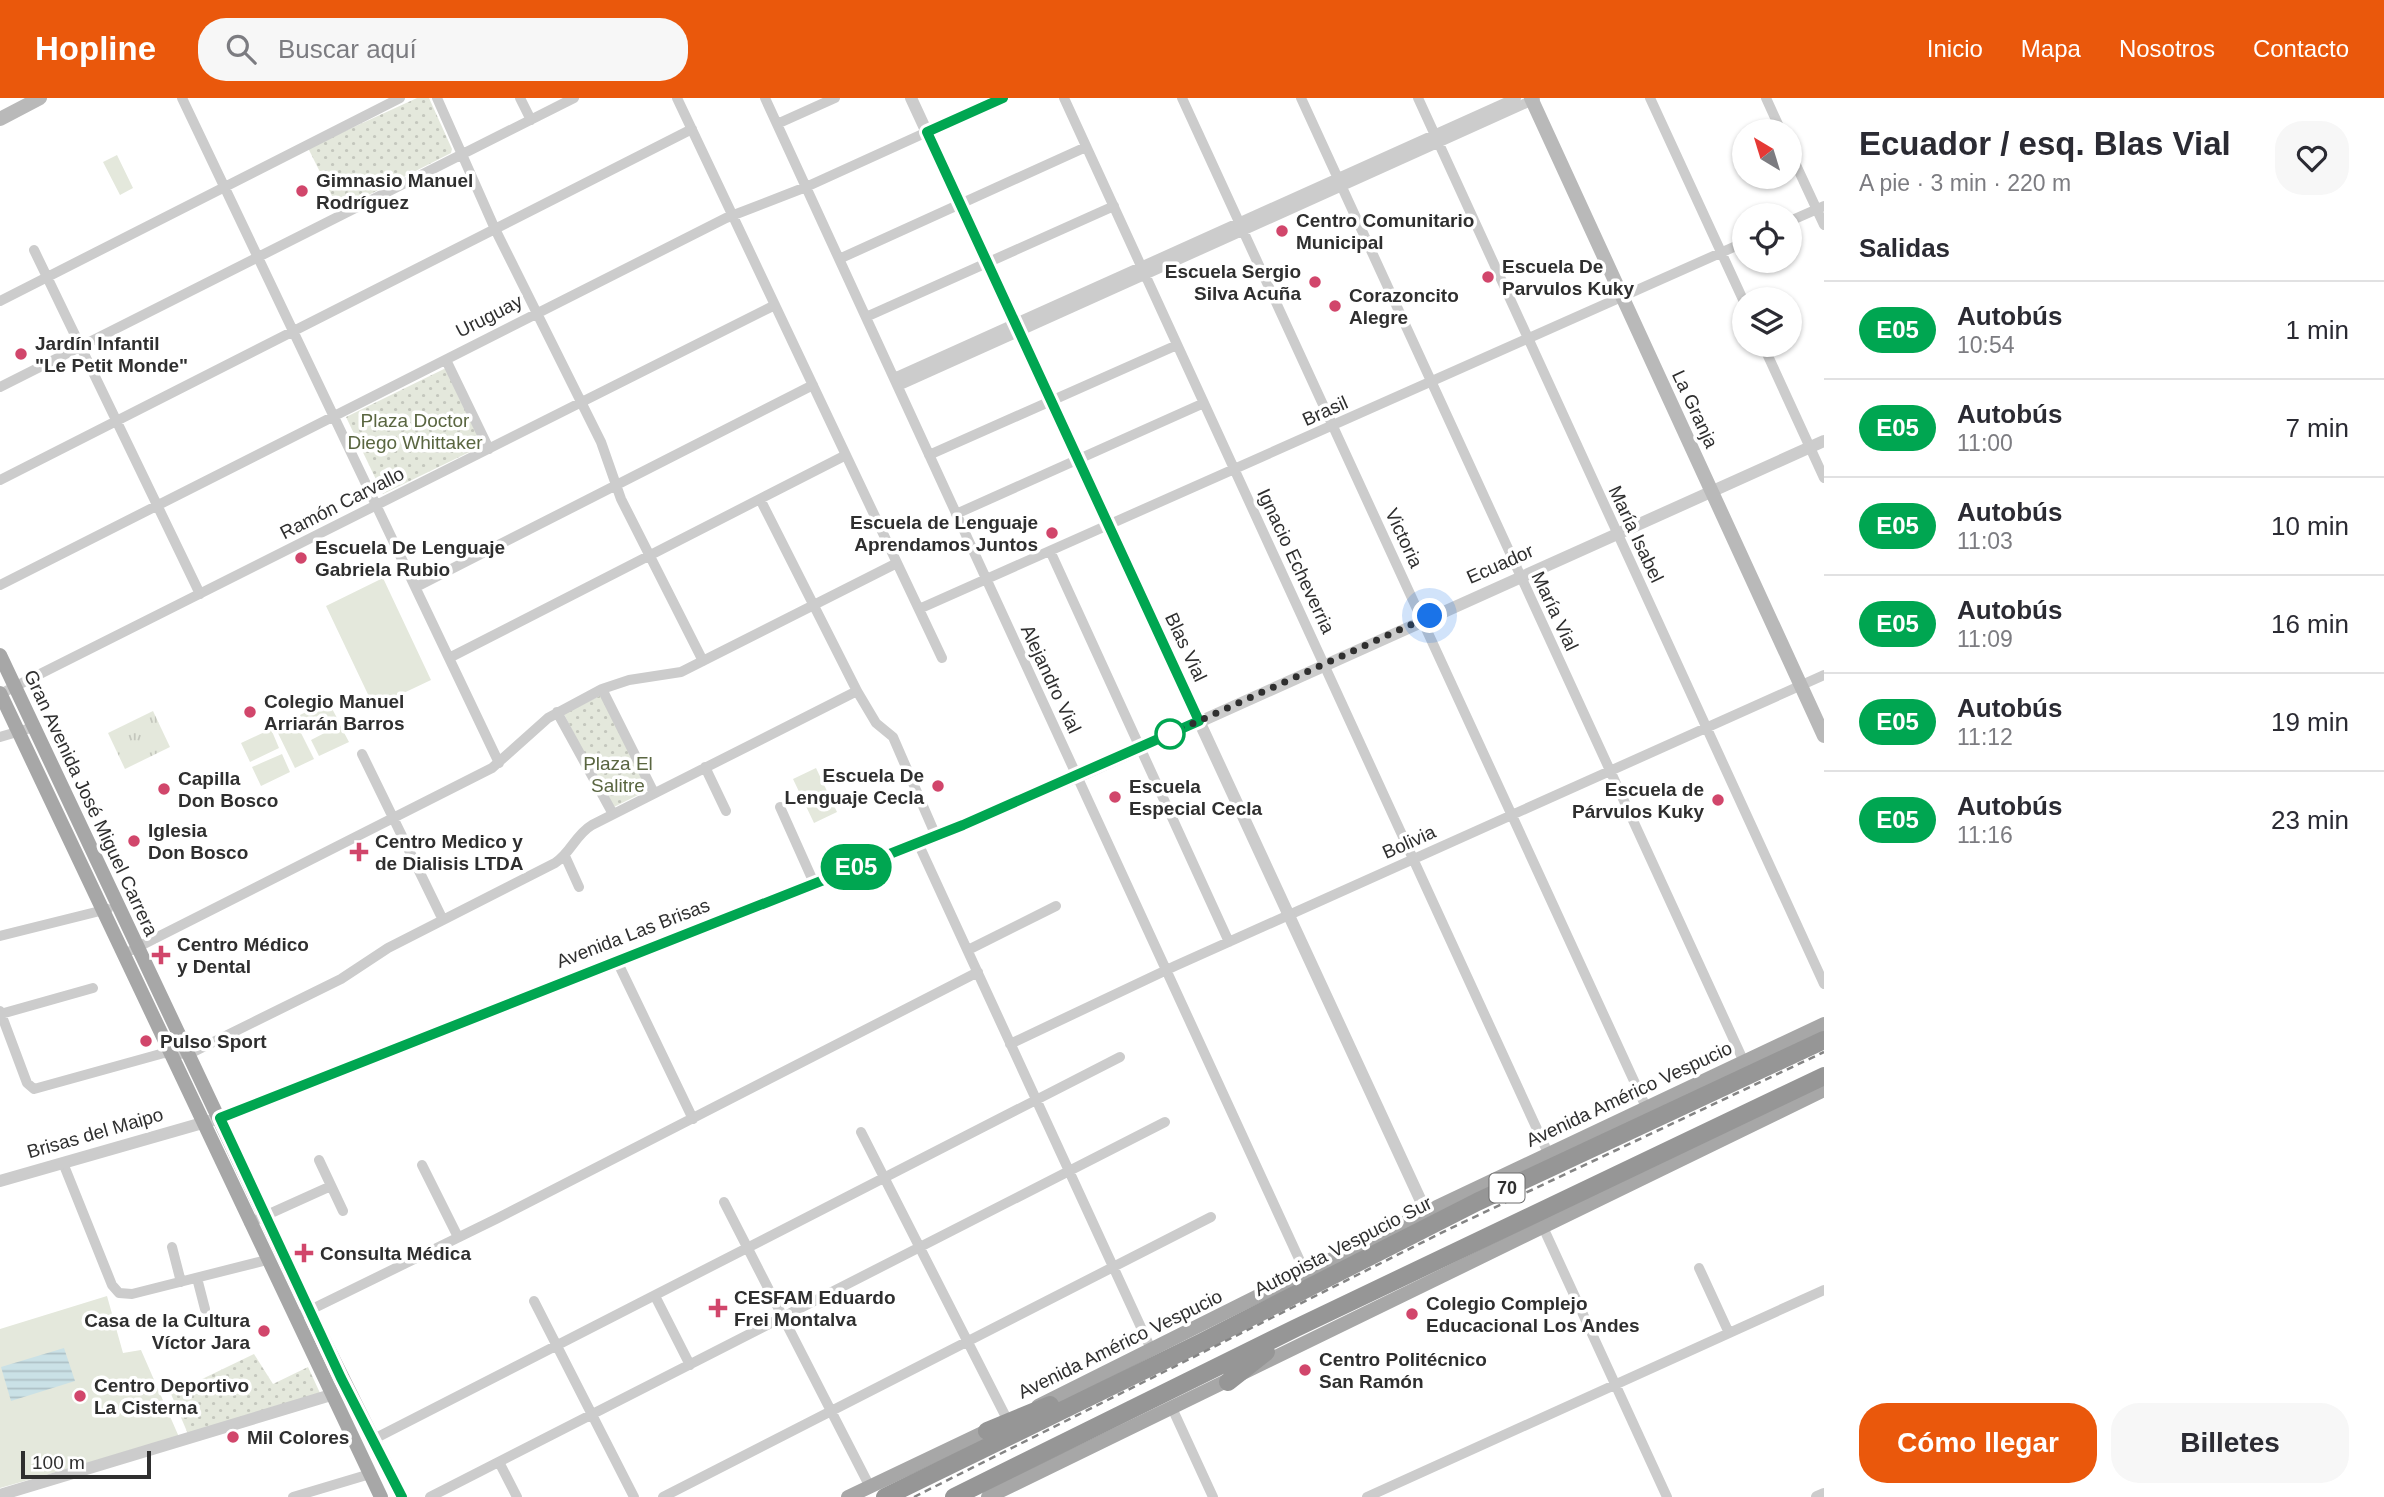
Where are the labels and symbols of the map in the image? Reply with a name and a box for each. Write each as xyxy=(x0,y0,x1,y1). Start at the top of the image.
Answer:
north arrow xyxy=(1732,119,1802,189)
place label: Gimnasio Manuel Rodríguez xyxy=(316,170,473,213)
marker: Gimnasio Manuel Rodríguez xyxy=(294,183,310,199)
place label: Centro Comunitario Municipal xyxy=(1296,210,1474,253)
marker: Centro Comunitario Municipal xyxy=(1274,223,1290,239)
place label: Escuela De Parvulos Kuky xyxy=(1502,256,1634,299)
place label: Escuela Sergio Silva Acuña xyxy=(1165,261,1301,304)
marker: Escuela De Parvulos Kuky xyxy=(1480,269,1496,285)
marker: Escuela Sergio Silva Acuña xyxy=(1307,274,1323,290)
place label: Corazoncito Alegre xyxy=(1349,285,1459,328)
street label: Uruguay xyxy=(452,290,526,342)
marker: Corazoncito Alegre xyxy=(1327,298,1343,314)
place label: Jardín Infantil "Le Petit Monde" xyxy=(35,333,188,376)
marker: Jardín Infantil "Le Petit Monde" xyxy=(13,346,29,362)
street label: La Granja xyxy=(1668,367,1722,452)
street label: Brasil xyxy=(1299,392,1351,430)
park label: Plaza Doctor Diego Whittaker xyxy=(347,410,483,453)
street label: Ramón Carvallo xyxy=(277,463,407,543)
street label: María Isabel xyxy=(1604,482,1668,586)
street label: Ignacio Echeverria xyxy=(1253,485,1339,637)
street label: Victoria xyxy=(1381,505,1427,571)
place label: Escuela de Lenguaje Aprendamos Juntos xyxy=(850,512,1038,555)
marker: Escuela de Lenguaje Aprendamos Juntos xyxy=(1044,525,1060,541)
place label: Escuela De Lenguaje Gabriela Rubio xyxy=(315,537,505,580)
street label: Ecuador xyxy=(1463,540,1537,588)
marker: Escuela De Lenguaje Gabriela Rubio xyxy=(293,550,309,566)
street label: María Vial xyxy=(1527,568,1583,654)
your location xyxy=(1412,598,1447,633)
street label: Blas Vial xyxy=(1161,609,1211,685)
street label: Alejandro Vial xyxy=(1017,622,1085,736)
street label: Gran Avenida José Miguel Carrera xyxy=(20,667,162,940)
place label: Colegio Manuel Arriarán Barros xyxy=(264,691,404,734)
marker: Colegio Manuel Arriarán Barros xyxy=(242,704,258,720)
unlabelled marker xyxy=(1155,719,1185,749)
park label: Plaza El Salitre xyxy=(583,753,653,796)
place label: Escuela De Lenguaje Cecla xyxy=(785,765,924,808)
place label: Capilla Don Bosco xyxy=(178,768,278,811)
place label: Escuela Especial Cecla xyxy=(1129,776,1263,819)
marker: Escuela De Lenguaje Cecla xyxy=(930,778,946,794)
place label: Escuela de Párvulos Kuky xyxy=(1572,779,1704,822)
marker: Capilla Don Bosco xyxy=(156,781,172,797)
marker: Escuela Especial Cecla xyxy=(1107,789,1123,805)
marker: Escuela de Párvulos Kuky xyxy=(1710,792,1726,808)
place label: Iglesia Don Bosco xyxy=(148,820,248,863)
street label: Bolivia xyxy=(1379,821,1439,863)
place label: Centro Medico y de Dialisis LTDA xyxy=(375,831,524,874)
marker: Iglesia Don Bosco xyxy=(126,833,142,849)
marker: Centro Medico y de Dialisis LTDA xyxy=(349,842,369,862)
line badge: E05 xyxy=(816,844,896,890)
street label: Avenida Las Brisas xyxy=(553,894,713,972)
place label: Centro Médico y Dental xyxy=(177,934,309,977)
marker: Centro Médico y Dental xyxy=(151,945,171,965)
place label: Pulso Sport xyxy=(160,1031,267,1052)
marker: Pulso Sport xyxy=(138,1033,154,1049)
street label: Avenida Américo Vespucio xyxy=(1523,1037,1735,1151)
street label: Brisas del Maipo xyxy=(25,1104,165,1162)
road number: 70 xyxy=(1490,1174,1524,1203)
street label: Autopista Vespucio Sur xyxy=(1251,1192,1436,1300)
marker: Consulta Médica xyxy=(294,1243,314,1263)
place label: Consulta Médica xyxy=(320,1243,471,1264)
street label: Avenida Américo Vespucio xyxy=(1014,1285,1226,1403)
place label: CESFAM Eduardo Frei Montalva xyxy=(734,1287,896,1330)
place label: Colegio Complejo Educacional Los Andes xyxy=(1426,1293,1640,1336)
marker: CESFAM Eduardo Frei Montalva xyxy=(708,1298,728,1318)
marker: Colegio Complejo Educacional Los Andes xyxy=(1404,1306,1420,1322)
place label: Casa de la Cultura Víctor Jara xyxy=(84,1310,250,1353)
marker: Casa de la Cultura Víctor Jara xyxy=(256,1323,272,1339)
place label: Centro Politécnico San Ramón xyxy=(1319,1349,1487,1392)
marker: Centro Politécnico San Ramón xyxy=(1297,1362,1313,1378)
place label: Centro Deportivo La Cisterna xyxy=(94,1375,249,1418)
marker: Centro Deportivo La Cisterna xyxy=(72,1388,88,1404)
place label: Mil Colores xyxy=(247,1427,349,1448)
marker: Mil Colores xyxy=(225,1429,241,1445)
scale bar xyxy=(21,1448,150,1480)

